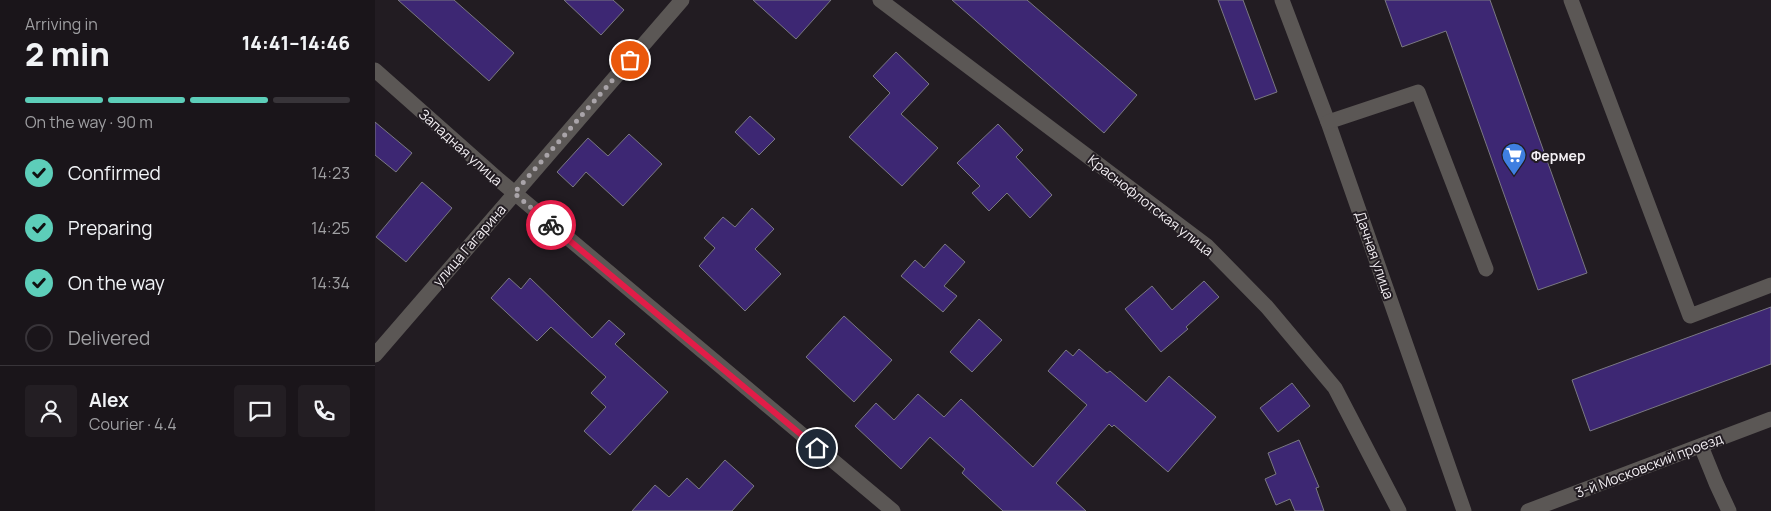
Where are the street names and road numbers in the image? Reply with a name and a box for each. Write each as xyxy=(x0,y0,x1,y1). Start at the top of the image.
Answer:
street label: Западная улица xyxy=(415,104,507,190)
street label: Краснофлотская улица xyxy=(1084,150,1218,260)
street label: улица Гагарина xyxy=(428,200,510,290)
street label: Дачная улица xyxy=(1351,208,1399,302)
street label: 3-й Московский проезд xyxy=(1573,428,1725,502)

